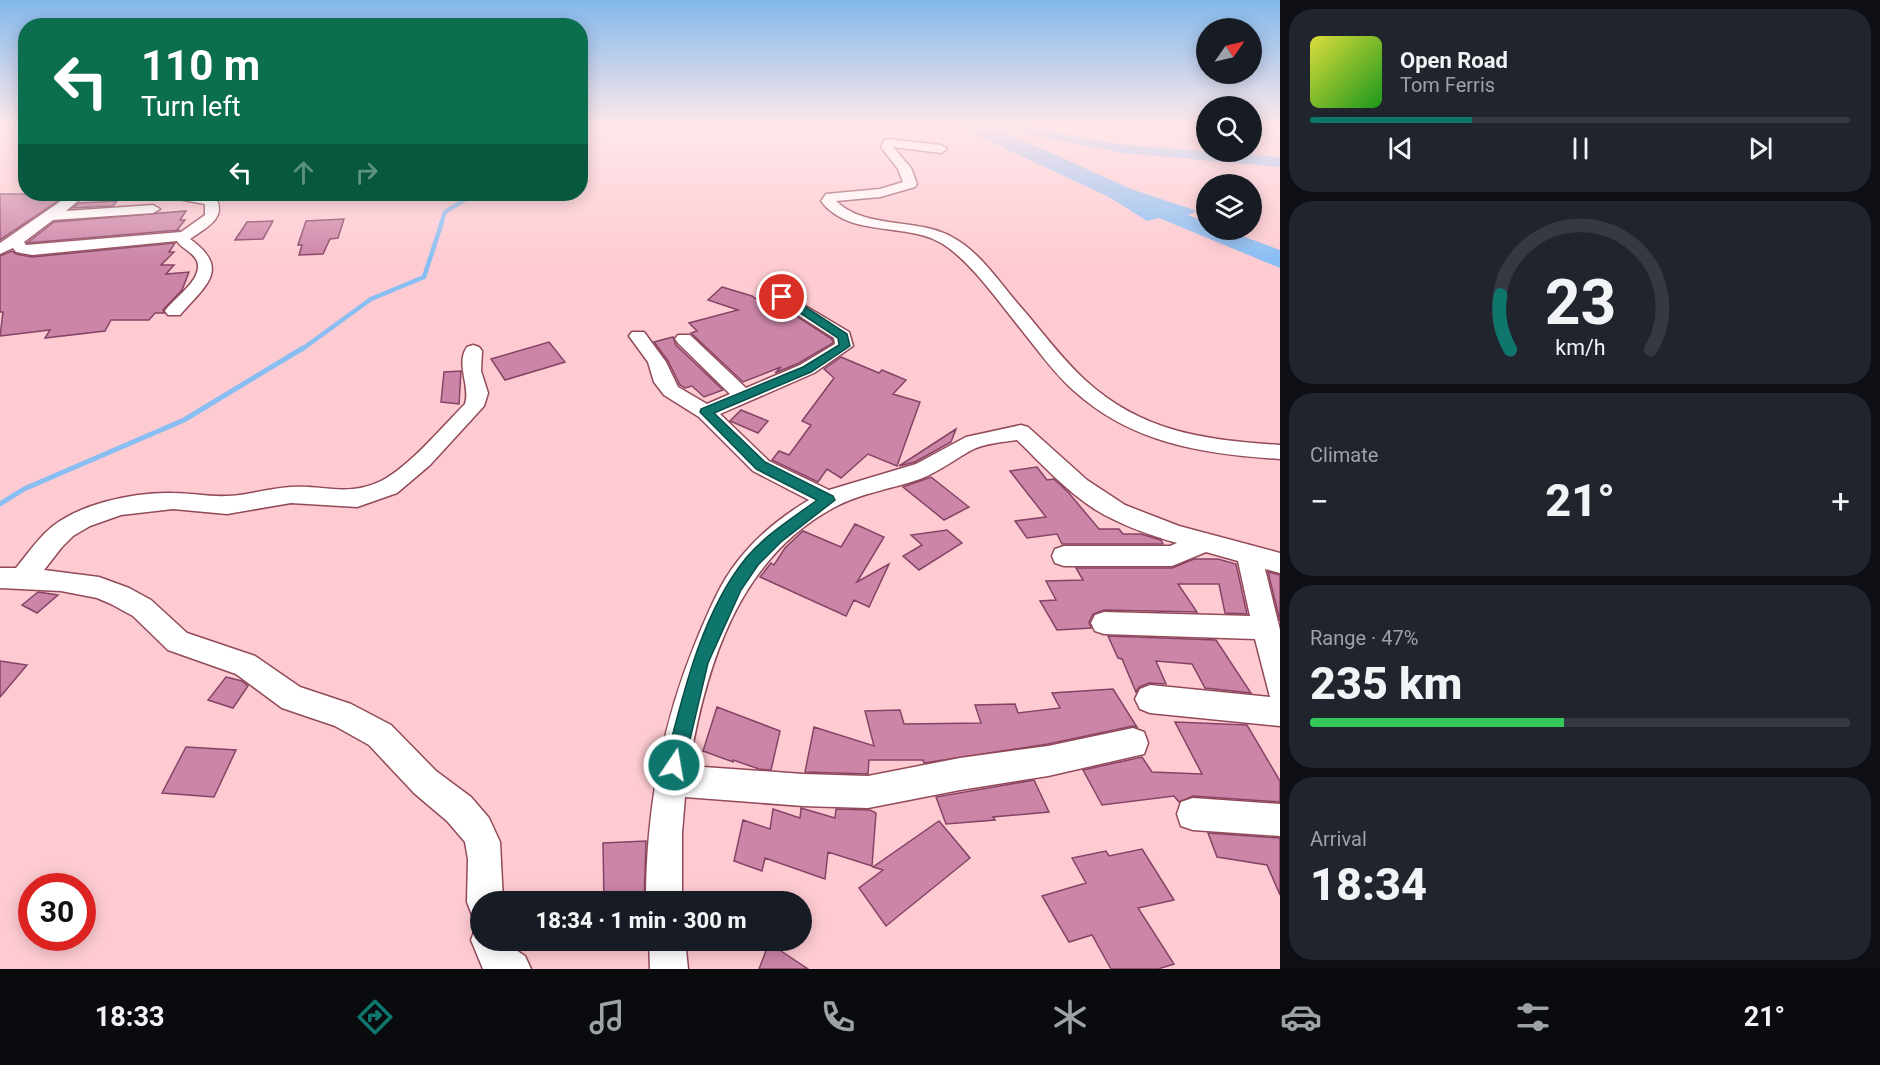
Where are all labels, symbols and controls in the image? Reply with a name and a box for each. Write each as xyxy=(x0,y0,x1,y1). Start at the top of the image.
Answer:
north arrow xyxy=(1196,18,1262,84)
map controls xyxy=(1196,18,1262,240)
text: 110 m xyxy=(141,41,260,90)
icon: left xyxy=(42,42,120,120)
text: Open Road xyxy=(1400,48,1508,73)
text: Tom Ferris xyxy=(1400,73,1495,97)
text: Turn left xyxy=(141,91,241,123)
button: search xyxy=(1196,96,1262,162)
icon: previous xyxy=(1384,132,1417,165)
icon: pause xyxy=(1564,132,1597,165)
icon: next xyxy=(1744,132,1777,165)
icon: left xyxy=(224,156,257,189)
icon: ahead xyxy=(287,156,320,189)
icon: right xyxy=(350,156,383,189)
button: layers xyxy=(1196,174,1262,240)
text: 23 xyxy=(1544,266,1616,339)
pin xyxy=(756,271,807,322)
icon: arrive xyxy=(765,280,798,313)
text: km/h xyxy=(1555,335,1605,360)
text: Climate xyxy=(1310,443,1378,467)
text: 21° xyxy=(1545,474,1615,527)
text: − xyxy=(1310,482,1329,521)
text: + xyxy=(1831,482,1850,521)
text: Range · 47% xyxy=(1310,626,1418,650)
text: 235 km xyxy=(1310,657,1462,710)
position arrow xyxy=(642,733,706,797)
text: Arrival xyxy=(1310,827,1367,851)
text: 18:34 xyxy=(1310,858,1427,911)
speed limit sign: 30 xyxy=(18,873,96,951)
text: 18:34 · 1 min · 300 m xyxy=(536,908,746,933)
icon: directions xyxy=(354,996,396,1038)
icon: music xyxy=(586,996,628,1038)
icon: phone xyxy=(817,996,859,1038)
icon: climate xyxy=(1049,996,1091,1038)
icon: car xyxy=(1280,996,1322,1038)
icon: filters xyxy=(1512,996,1554,1038)
text: 18:33 xyxy=(95,1001,164,1033)
text: 21° xyxy=(1744,1001,1785,1033)

